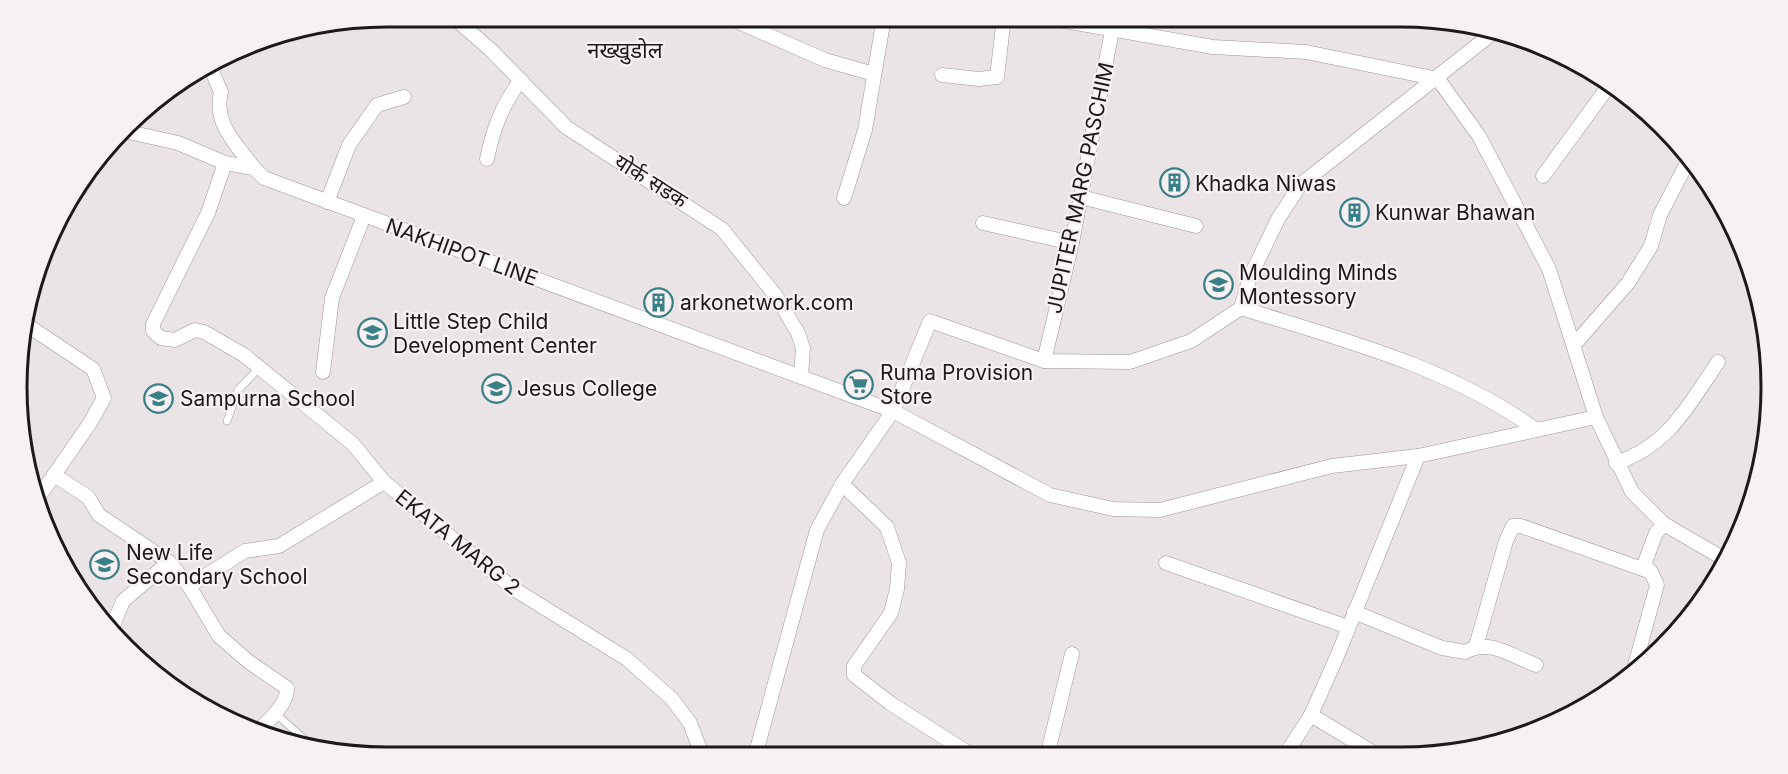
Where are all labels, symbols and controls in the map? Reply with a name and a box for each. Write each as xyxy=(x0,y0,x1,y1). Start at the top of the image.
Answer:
district label: नख्खुडोल xyxy=(587,37,664,65)
street label: JUPITER MARG PASCHIM xyxy=(1041,60,1119,316)
street label: योर्क सडक xyxy=(610,149,693,214)
building icon: Khadka Niwas xyxy=(1158,167,1190,199)
place label: Khadka Niwas xyxy=(1195,171,1336,196)
building icon: Kunwar Bhawan xyxy=(1338,196,1370,228)
place label: Kunwar Bhawan xyxy=(1375,200,1535,225)
street label: NAKHIPOT LINE xyxy=(383,213,541,291)
place label: Moulding Minds Montessory xyxy=(1239,260,1398,309)
school or university icon: Moulding Minds Montessory xyxy=(1202,268,1234,300)
building icon: arkonetwork.com xyxy=(643,286,675,318)
place label: arkonetwork.com xyxy=(680,290,854,315)
place label: Little Step Child Development Center xyxy=(393,309,597,358)
school or university icon: Little Step Child Development Center xyxy=(356,317,388,349)
place label: Ruma Provision Store xyxy=(880,360,1033,409)
supermarket icon: Ruma Provision Store xyxy=(843,368,875,400)
school or university icon: Jesus College xyxy=(480,372,512,404)
place label: Jesus College xyxy=(517,376,657,401)
school or university icon: Sampurna School xyxy=(143,382,175,414)
place label: Sampurna School xyxy=(180,386,355,411)
street label: EKATA MARG 2 xyxy=(391,484,525,600)
place label: New Life Secondary School xyxy=(126,540,307,589)
school or university icon: New Life Secondary School xyxy=(89,548,121,580)

